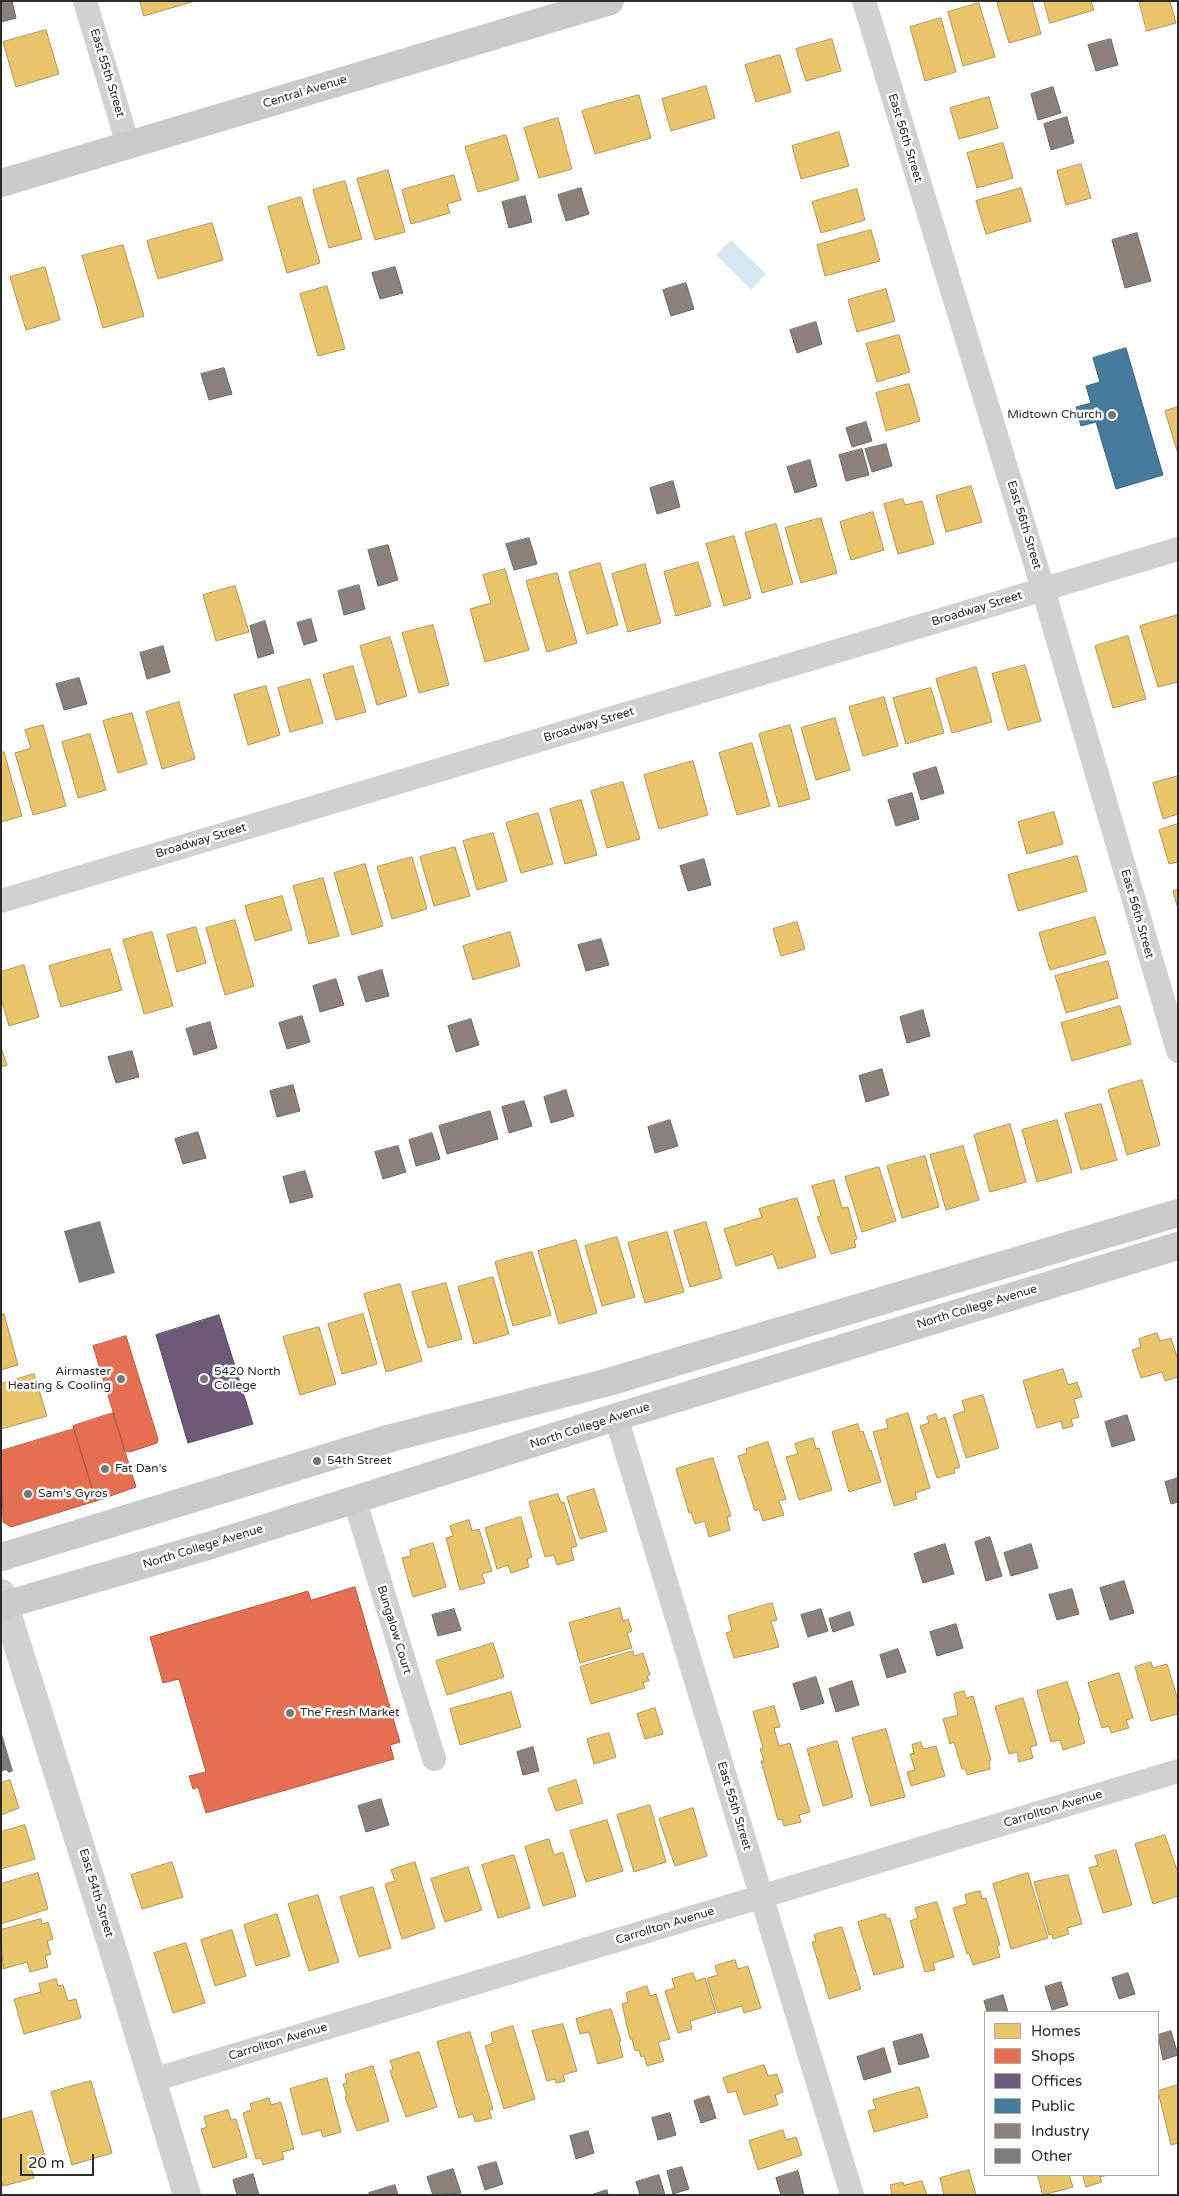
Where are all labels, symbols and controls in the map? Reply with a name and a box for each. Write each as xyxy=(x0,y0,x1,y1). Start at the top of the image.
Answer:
street label: East 55th Street xyxy=(87,27,127,119)
street label: Central Avenue xyxy=(261,72,349,112)
street label: East 56th Street xyxy=(885,92,925,184)
place label: Midtown Church xyxy=(1007,408,1102,422)
marker: Midtown Church xyxy=(1106,409,1118,421)
street label: East 56th Street xyxy=(1004,479,1044,571)
street label: Broadway Street xyxy=(930,588,1024,630)
street label: Broadway Street xyxy=(542,704,636,746)
street label: Broadway Street xyxy=(154,820,248,862)
street label: East 56th Street xyxy=(1117,868,1157,960)
street label: North College Avenue xyxy=(915,1282,1039,1332)
place label: Airmaster Heating & Cooling xyxy=(8,1365,111,1393)
place label: 5420 North College xyxy=(214,1365,281,1393)
marker: Airmaster Heating & Cooling xyxy=(115,1373,127,1385)
marker: 5420 North College xyxy=(198,1373,210,1385)
street label: North College Avenue xyxy=(528,1400,652,1452)
place label: 54th Street xyxy=(327,1454,391,1468)
marker: 54th Street xyxy=(311,1455,323,1467)
place label: Fat Dan's xyxy=(115,1462,167,1476)
marker: Fat Dan's xyxy=(99,1463,111,1475)
place label: Sam's Gyros xyxy=(38,1487,108,1501)
marker: Sam's Gyros xyxy=(22,1488,34,1500)
street label: North College Avenue xyxy=(141,1522,265,1572)
street label: Bungalow Court xyxy=(374,1584,414,1676)
place label: The Fresh Market xyxy=(300,1706,400,1720)
marker: The Fresh Market xyxy=(284,1707,296,1719)
street label: East 55th Street xyxy=(714,1760,754,1852)
street label: Carrollton Avenue xyxy=(1002,1787,1104,1831)
street label: East 54th Street xyxy=(76,1847,116,1939)
street label: Carrollton Avenue xyxy=(614,1904,716,1948)
legend xyxy=(984,2011,1159,2176)
street label: Carrollton Avenue xyxy=(227,2020,329,2064)
text: Homes xyxy=(1031,2022,1081,2040)
text: Shops xyxy=(1031,2047,1075,2065)
text: Offices xyxy=(1031,2072,1082,2090)
text: Public xyxy=(1031,2097,1075,2115)
text: Industry xyxy=(1031,2122,1090,2140)
scale bar xyxy=(22,2144,96,2176)
text: Other xyxy=(1031,2147,1072,2165)
text: 20 m xyxy=(28,2154,65,2172)

